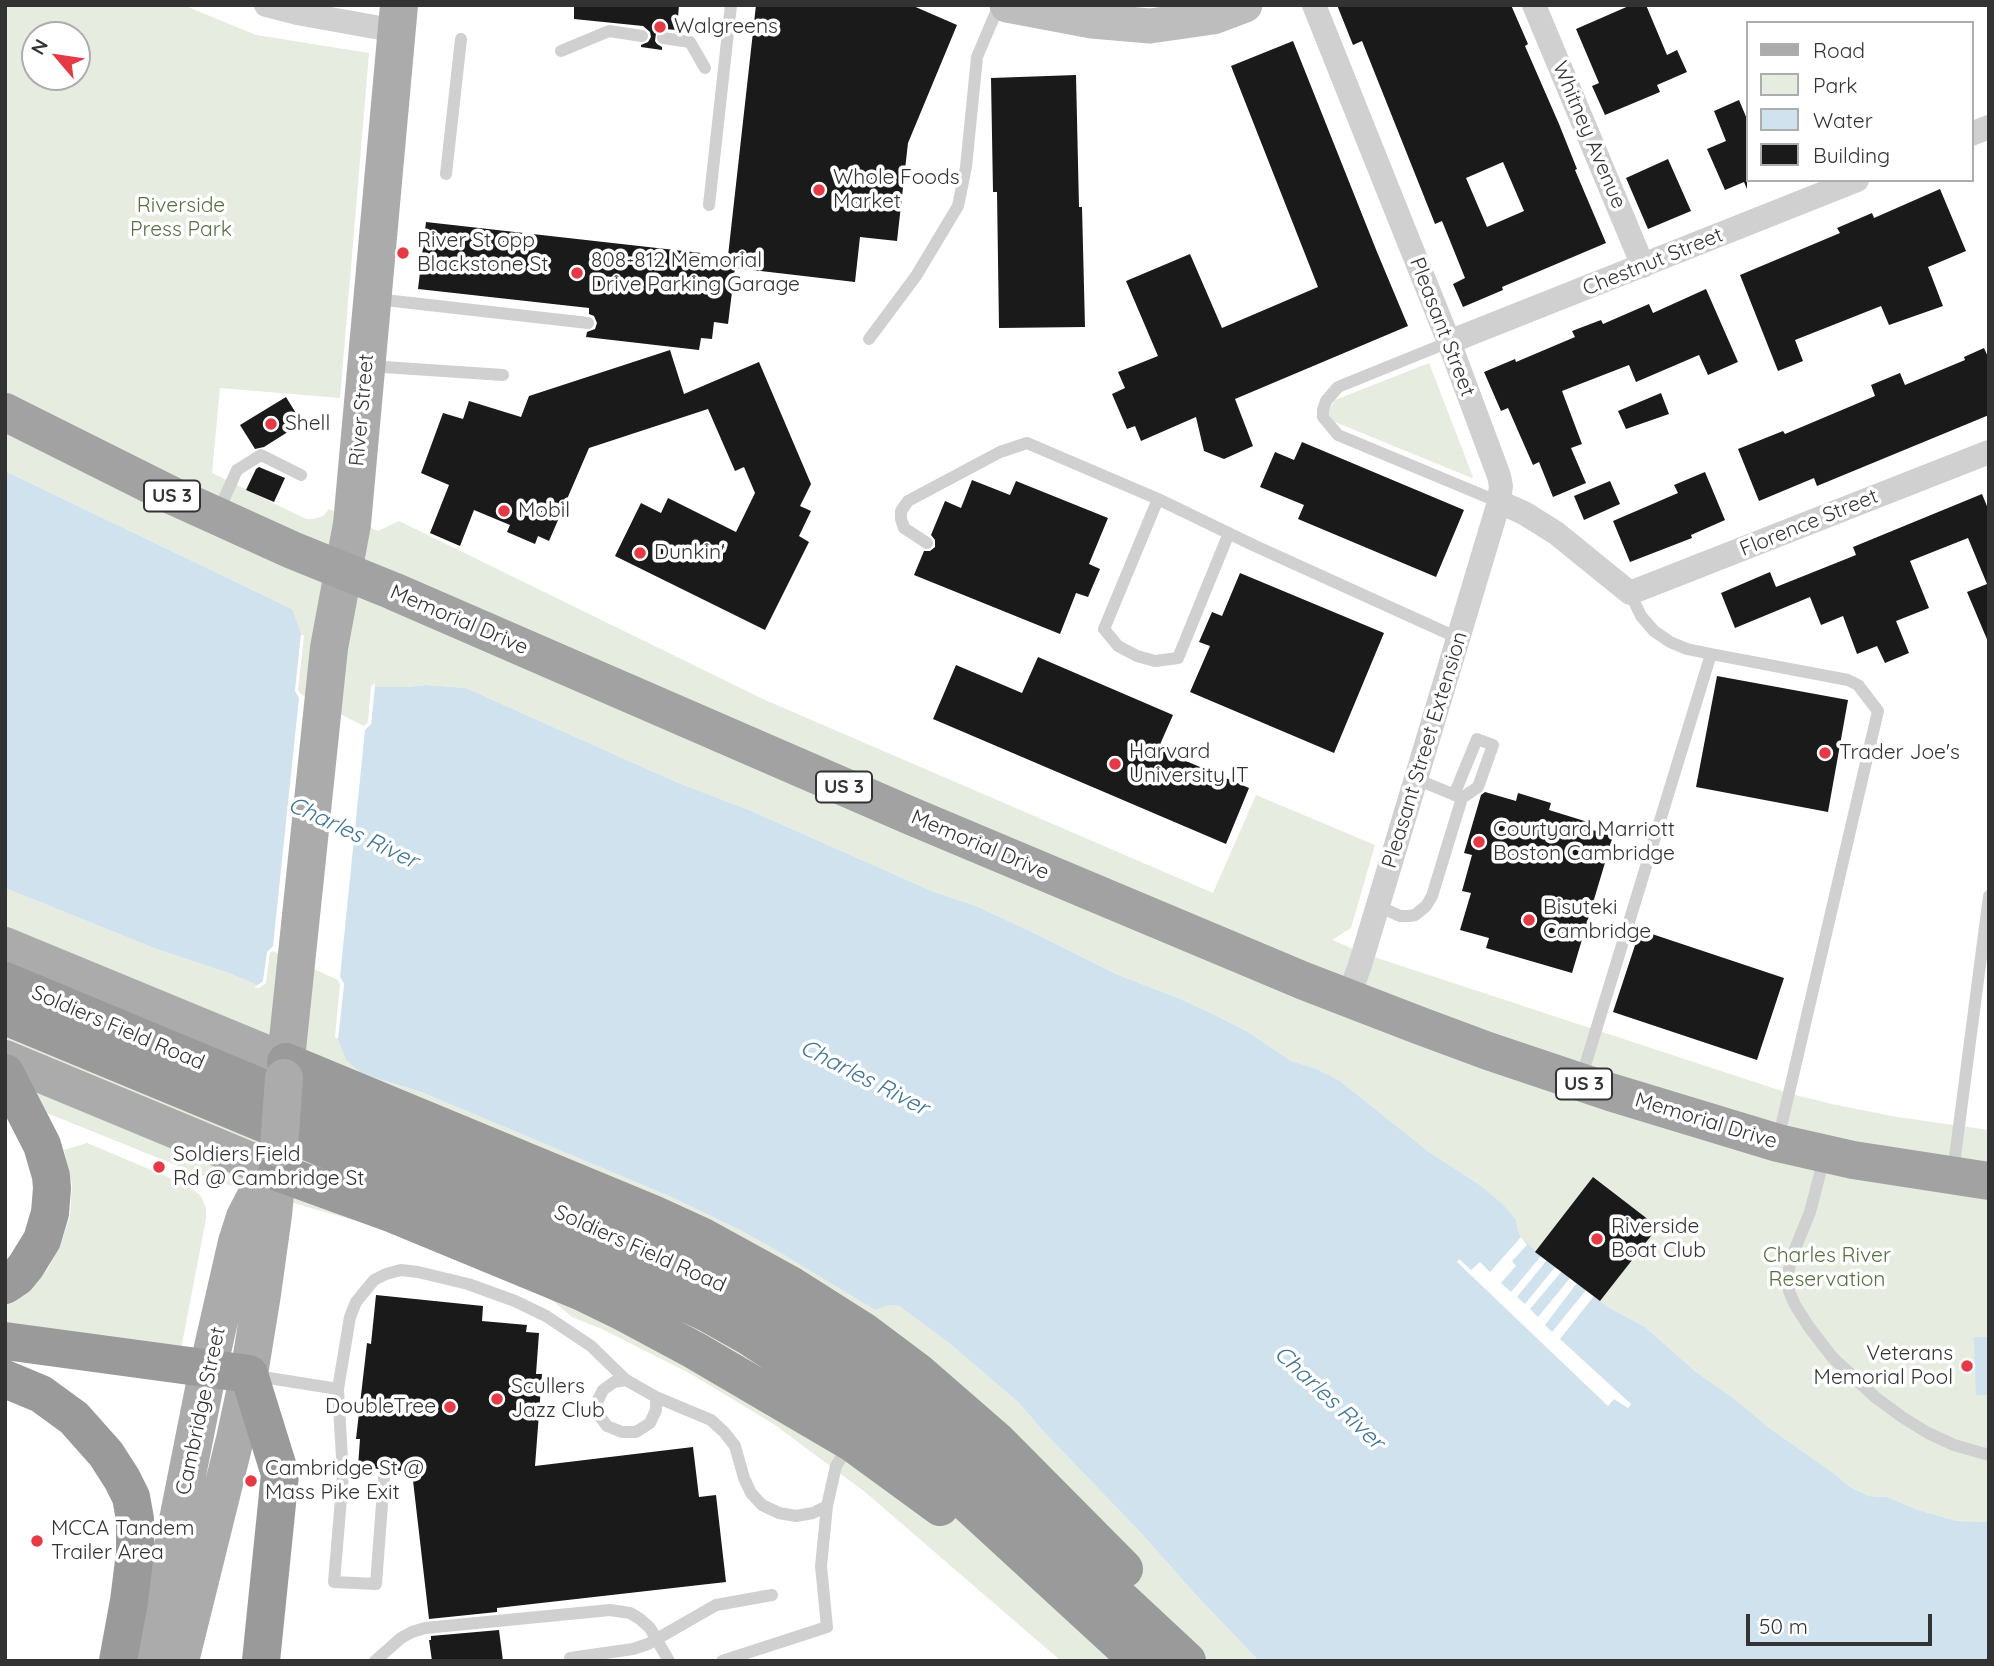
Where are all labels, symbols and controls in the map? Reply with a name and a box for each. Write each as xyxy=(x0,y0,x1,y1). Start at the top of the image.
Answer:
place label: Walgreens xyxy=(674,14,778,40)
marker: Walgreens xyxy=(652,19,668,35)
north arrow xyxy=(21,21,91,91)
legend xyxy=(1745,21,1973,182)
text: N xyxy=(26,35,53,59)
text: Road xyxy=(1813,37,1865,63)
street label: Whitney Avenue xyxy=(1547,58,1631,212)
text: Park xyxy=(1813,72,1857,98)
text: Water xyxy=(1813,107,1873,133)
text: Building xyxy=(1813,142,1890,168)
place label: Whole Foods Market xyxy=(833,165,960,215)
marker: Whole Foods Market xyxy=(811,182,827,198)
park label: Riverside Press Park xyxy=(130,193,232,243)
street label: Chestnut Street xyxy=(1579,222,1727,302)
place label: River St opp Blackstone St xyxy=(417,228,548,278)
marker: River St opp Blackstone St xyxy=(395,245,411,261)
place label: 808-812 Memorial Drive Parking Garage xyxy=(591,248,800,298)
street label: Pleasant Street xyxy=(1404,254,1480,400)
marker: 808-812 Memorial Drive Parking Garage xyxy=(569,265,585,281)
street label: River Street xyxy=(345,353,379,467)
place label: Shell xyxy=(285,411,330,437)
marker: Shell xyxy=(263,416,279,432)
road number: US 3 xyxy=(144,481,200,512)
street label: Florence Street xyxy=(1736,484,1882,562)
place label: Mobil xyxy=(518,498,570,524)
marker: Mobil xyxy=(496,503,512,519)
place label: Dunkin' xyxy=(654,540,725,566)
marker: Dunkin' xyxy=(632,545,648,561)
street label: Memorial Drive xyxy=(386,580,532,660)
street label: Pleasant Street Extension xyxy=(1377,629,1473,871)
place label: Harvard University IT xyxy=(1129,739,1249,789)
place label: Trader Joe's xyxy=(1839,740,1960,766)
marker: Trader Joe's xyxy=(1817,745,1833,761)
marker: Harvard University IT xyxy=(1107,756,1123,772)
road number: US 3 xyxy=(816,772,872,802)
water label: Charles River xyxy=(284,791,422,875)
street label: Memorial Drive xyxy=(907,805,1053,885)
place label: Courtyard Marriott Boston Cambridge xyxy=(1493,817,1675,867)
marker: Courtyard Marriott Boston Cambridge xyxy=(1471,834,1487,850)
place label: Bisuteki Cambridge xyxy=(1543,895,1651,945)
marker: Bisuteki Cambridge xyxy=(1521,912,1537,928)
street label: Soldiers Field Road xyxy=(28,980,208,1076)
water label: Charles River xyxy=(795,1034,933,1122)
road number: US 3 xyxy=(1556,1068,1612,1100)
street label: Memorial Drive xyxy=(1632,1087,1780,1155)
place label: Soldiers Field Rd @ Cambridge St xyxy=(173,1142,364,1192)
marker: Soldiers Field Rd @ Cambridge St xyxy=(151,1159,167,1175)
street label: Soldiers Field Road xyxy=(550,1200,730,1298)
place label: Riverside Boat Club xyxy=(1611,1214,1706,1264)
marker: Riverside Boat Club xyxy=(1589,1231,1605,1247)
park label: Charles River Reservation xyxy=(1763,1243,1891,1293)
street label: Cambridge Street xyxy=(171,1325,231,1497)
water label: Charles River xyxy=(1268,1340,1390,1456)
place label: Veterans Memorial Pool xyxy=(1814,1341,1953,1391)
marker: Veterans Memorial Pool xyxy=(1959,1358,1975,1374)
place label: Scullers Jazz Club xyxy=(511,1374,605,1424)
marker: Scullers Jazz Club xyxy=(489,1391,505,1407)
place label: DoubleTree xyxy=(325,1394,436,1420)
marker: DoubleTree xyxy=(442,1399,458,1415)
place label: Cambridge St @ Mass Pike Exit xyxy=(265,1456,424,1506)
marker: Cambridge St @ Mass Pike Exit xyxy=(243,1473,259,1489)
place label: MCCA Tandem Trailer Area xyxy=(51,1516,194,1566)
marker: MCCA Tandem Trailer Area xyxy=(29,1533,45,1549)
scale bar xyxy=(1749,1600,1934,1644)
text: 50 m xyxy=(1759,1613,1808,1639)

